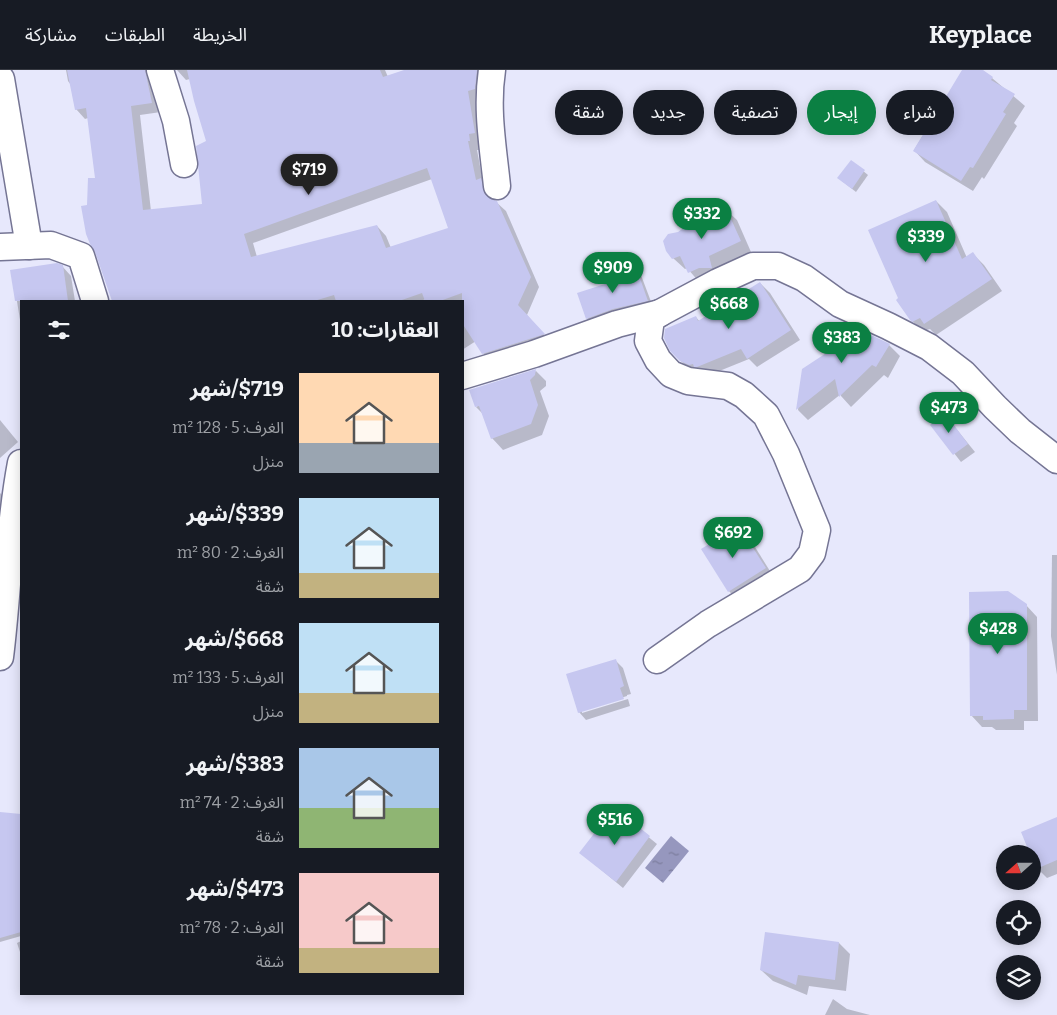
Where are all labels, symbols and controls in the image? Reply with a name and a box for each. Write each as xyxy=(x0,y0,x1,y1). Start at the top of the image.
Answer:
text: Keyplace xyxy=(929,21,1032,49)
text: مشاركة xyxy=(25,24,77,46)
text: الطبقات xyxy=(105,24,165,46)
text: الخريطة xyxy=(193,24,247,46)
chip: شقة xyxy=(555,90,623,135)
chip: جديد xyxy=(633,90,704,135)
chip: تصفية xyxy=(714,90,797,135)
chip: إيجار xyxy=(807,90,876,135)
chip: شراء xyxy=(886,90,954,135)
pin: $719 xyxy=(279,154,339,196)
text: $719 xyxy=(292,160,326,179)
pin: $332 xyxy=(672,198,732,240)
text: $332 xyxy=(684,204,720,223)
pin: $339 xyxy=(896,220,956,263)
text: $339 xyxy=(907,227,945,246)
pin: $909 xyxy=(583,252,643,294)
text: $909 xyxy=(594,258,632,277)
pin: $668 xyxy=(699,288,759,330)
text: $668 xyxy=(710,294,748,313)
icon: filters xyxy=(45,316,73,344)
text: العقارات: 10 xyxy=(331,317,439,343)
pin: $383 xyxy=(812,322,872,364)
text: $383 xyxy=(823,328,861,347)
text: $719/شهر xyxy=(190,376,284,402)
pin: $473 xyxy=(919,392,979,434)
icon: home xyxy=(339,393,399,453)
text: $473 xyxy=(931,398,967,417)
text: الغرف: 5 · 128 m² xyxy=(172,418,284,437)
text: منزل xyxy=(253,452,284,471)
text: $339/شهر xyxy=(187,501,284,527)
pin: $692 xyxy=(703,516,763,559)
icon: home xyxy=(339,518,399,578)
text: $692 xyxy=(714,523,752,542)
text: الغرف: 2 · 80 m² xyxy=(177,543,284,562)
text: شقة xyxy=(256,577,284,596)
pin: $428 xyxy=(968,612,1028,655)
text: $428 xyxy=(979,619,1017,638)
text: $668/شهر xyxy=(185,626,284,652)
icon: home xyxy=(339,643,399,703)
text: الغرف: 5 · 133 m² xyxy=(173,668,284,687)
text: منزل xyxy=(253,702,284,721)
text: $383/شهر xyxy=(186,751,284,777)
icon: home xyxy=(339,768,399,828)
text: الغرف: 2 · 74 m² xyxy=(180,793,284,812)
pin: $516 xyxy=(585,804,645,846)
text: $516 xyxy=(598,810,632,829)
text: شقة xyxy=(256,827,284,846)
north arrow xyxy=(996,845,1041,890)
map controls xyxy=(996,845,1041,1000)
text: $473/شهر xyxy=(187,876,284,902)
icon: home xyxy=(339,893,399,953)
button: locate xyxy=(996,900,1041,945)
text: الغرف: 2 · 78 m² xyxy=(179,918,284,937)
text: شقة xyxy=(256,952,284,971)
button: layers xyxy=(996,955,1041,1000)

